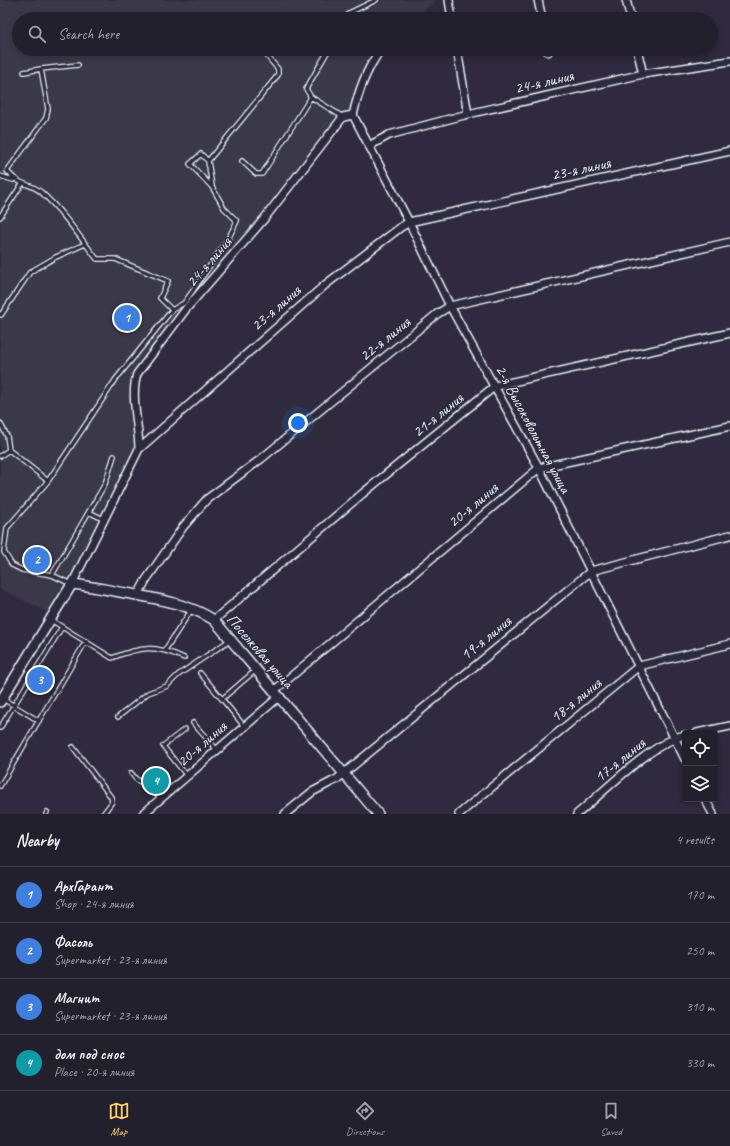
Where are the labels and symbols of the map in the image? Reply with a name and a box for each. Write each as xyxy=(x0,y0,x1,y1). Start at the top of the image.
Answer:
street label: 24-я линия xyxy=(513,65,577,98)
street label: 23-я линия xyxy=(550,153,614,185)
street label: 24-я линия xyxy=(182,232,237,291)
street label: 23-я линия xyxy=(247,280,306,335)
pin: 1 xyxy=(114,303,140,333)
street label: 22-я линия xyxy=(355,312,416,366)
street label: 2-я Высоковольтная улица xyxy=(491,362,576,498)
street label: 21-я линия xyxy=(408,388,469,442)
your location xyxy=(288,413,308,433)
street label: 20-я линия xyxy=(444,477,503,532)
pin: 2 xyxy=(24,545,50,575)
street label: Поселковая улица xyxy=(222,610,299,693)
street label: 19-я линия xyxy=(456,611,517,665)
pin: 3 xyxy=(27,665,53,695)
street label: 18-я линия xyxy=(546,673,607,727)
street label: 20-я линия xyxy=(173,716,232,771)
street label: 17-я линия xyxy=(590,733,651,787)
pin: 4 xyxy=(143,766,169,796)

